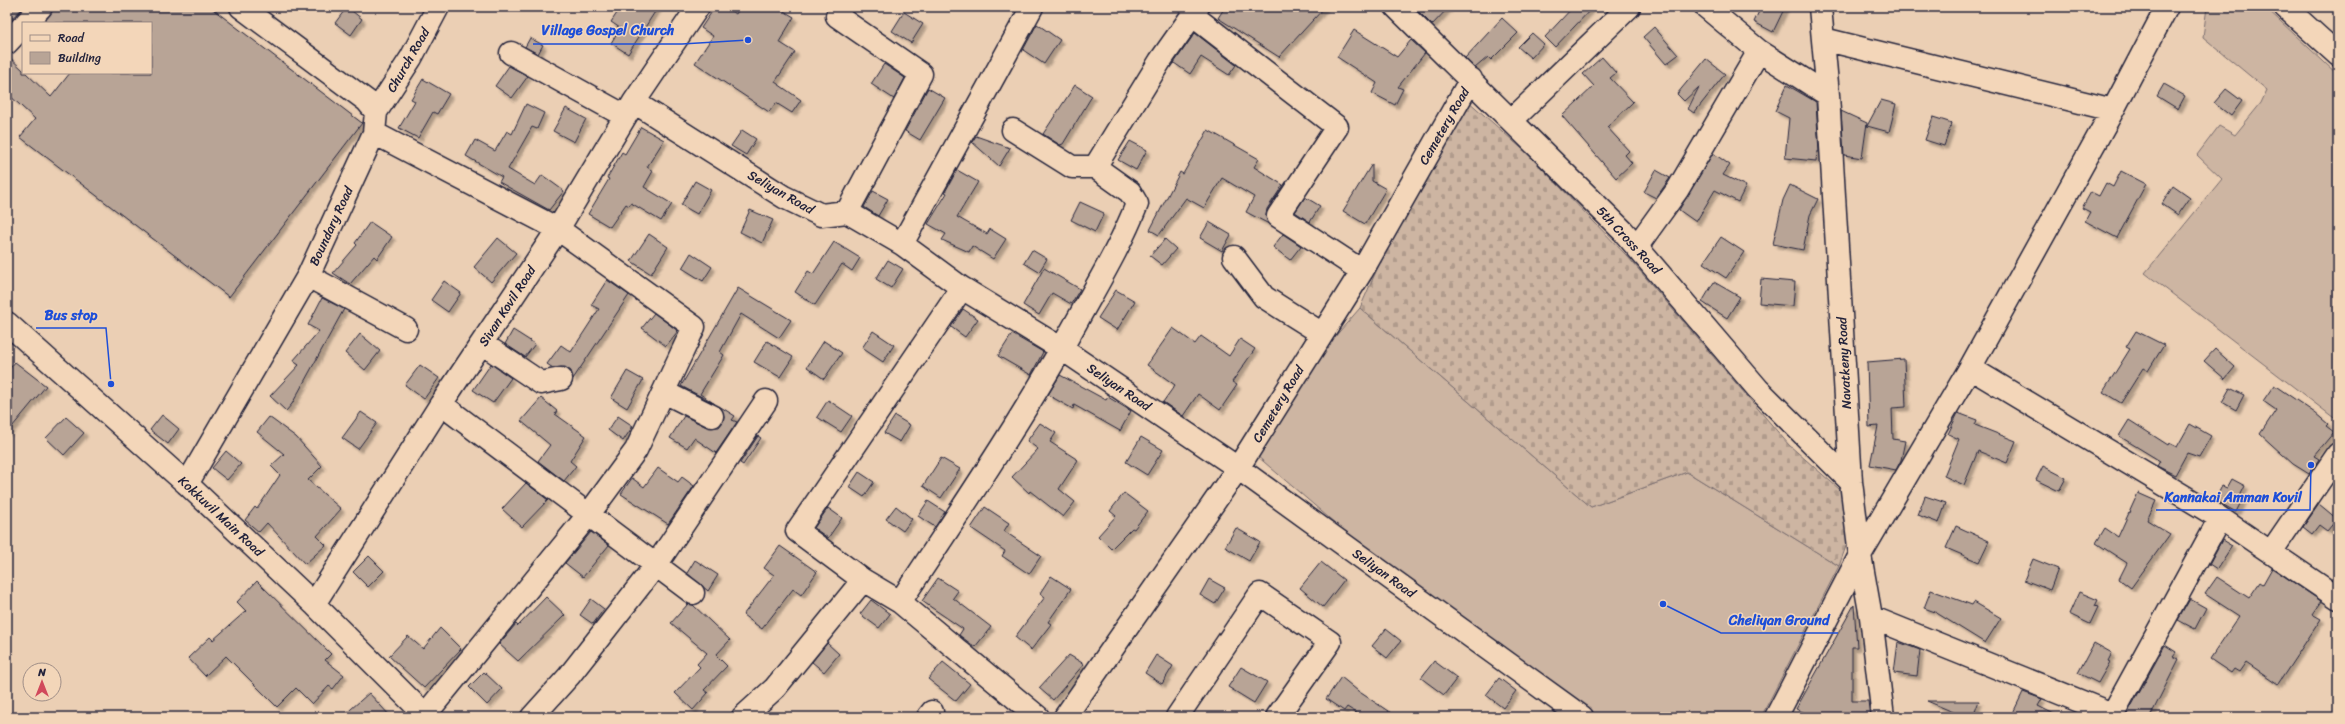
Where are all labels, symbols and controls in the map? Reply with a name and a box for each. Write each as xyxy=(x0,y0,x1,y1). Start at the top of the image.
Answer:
callout: Village Gospel Church xyxy=(533,18,682,44)
text: Village Gospel Church xyxy=(542,18,675,43)
legend xyxy=(22,22,152,74)
street label: Church Road xyxy=(380,22,436,97)
text: Road xyxy=(58,27,85,49)
text: Building xyxy=(58,47,101,69)
street label: Cemetery Road xyxy=(1412,82,1476,169)
street label: Seliyan Road xyxy=(743,164,820,221)
street label: Boundary Road xyxy=(303,181,360,270)
street label: 5th Cross Road xyxy=(1591,200,1668,281)
street label: Sivan Kovil Road xyxy=(472,260,543,351)
callout: Bus stop xyxy=(36,302,106,328)
text: Bus stop xyxy=(44,303,98,328)
street label: Navatkeny Road xyxy=(1830,315,1858,410)
street label: Seliyan Road xyxy=(1082,357,1157,418)
street label: Cemetery Road xyxy=(1246,360,1311,447)
street label: Kokkuvil Main Road xyxy=(173,470,270,563)
callout: Kannakai Amman Kovil xyxy=(2156,484,2310,510)
text: Kannakai Amman Kovil xyxy=(2163,485,2303,510)
street label: Seliyan Road xyxy=(1347,542,1422,605)
callout: Cheliyan Ground xyxy=(1721,607,1838,633)
text: Cheliyan Ground xyxy=(1728,608,1831,633)
north arrow xyxy=(22,662,62,702)
text: N xyxy=(37,663,46,682)

